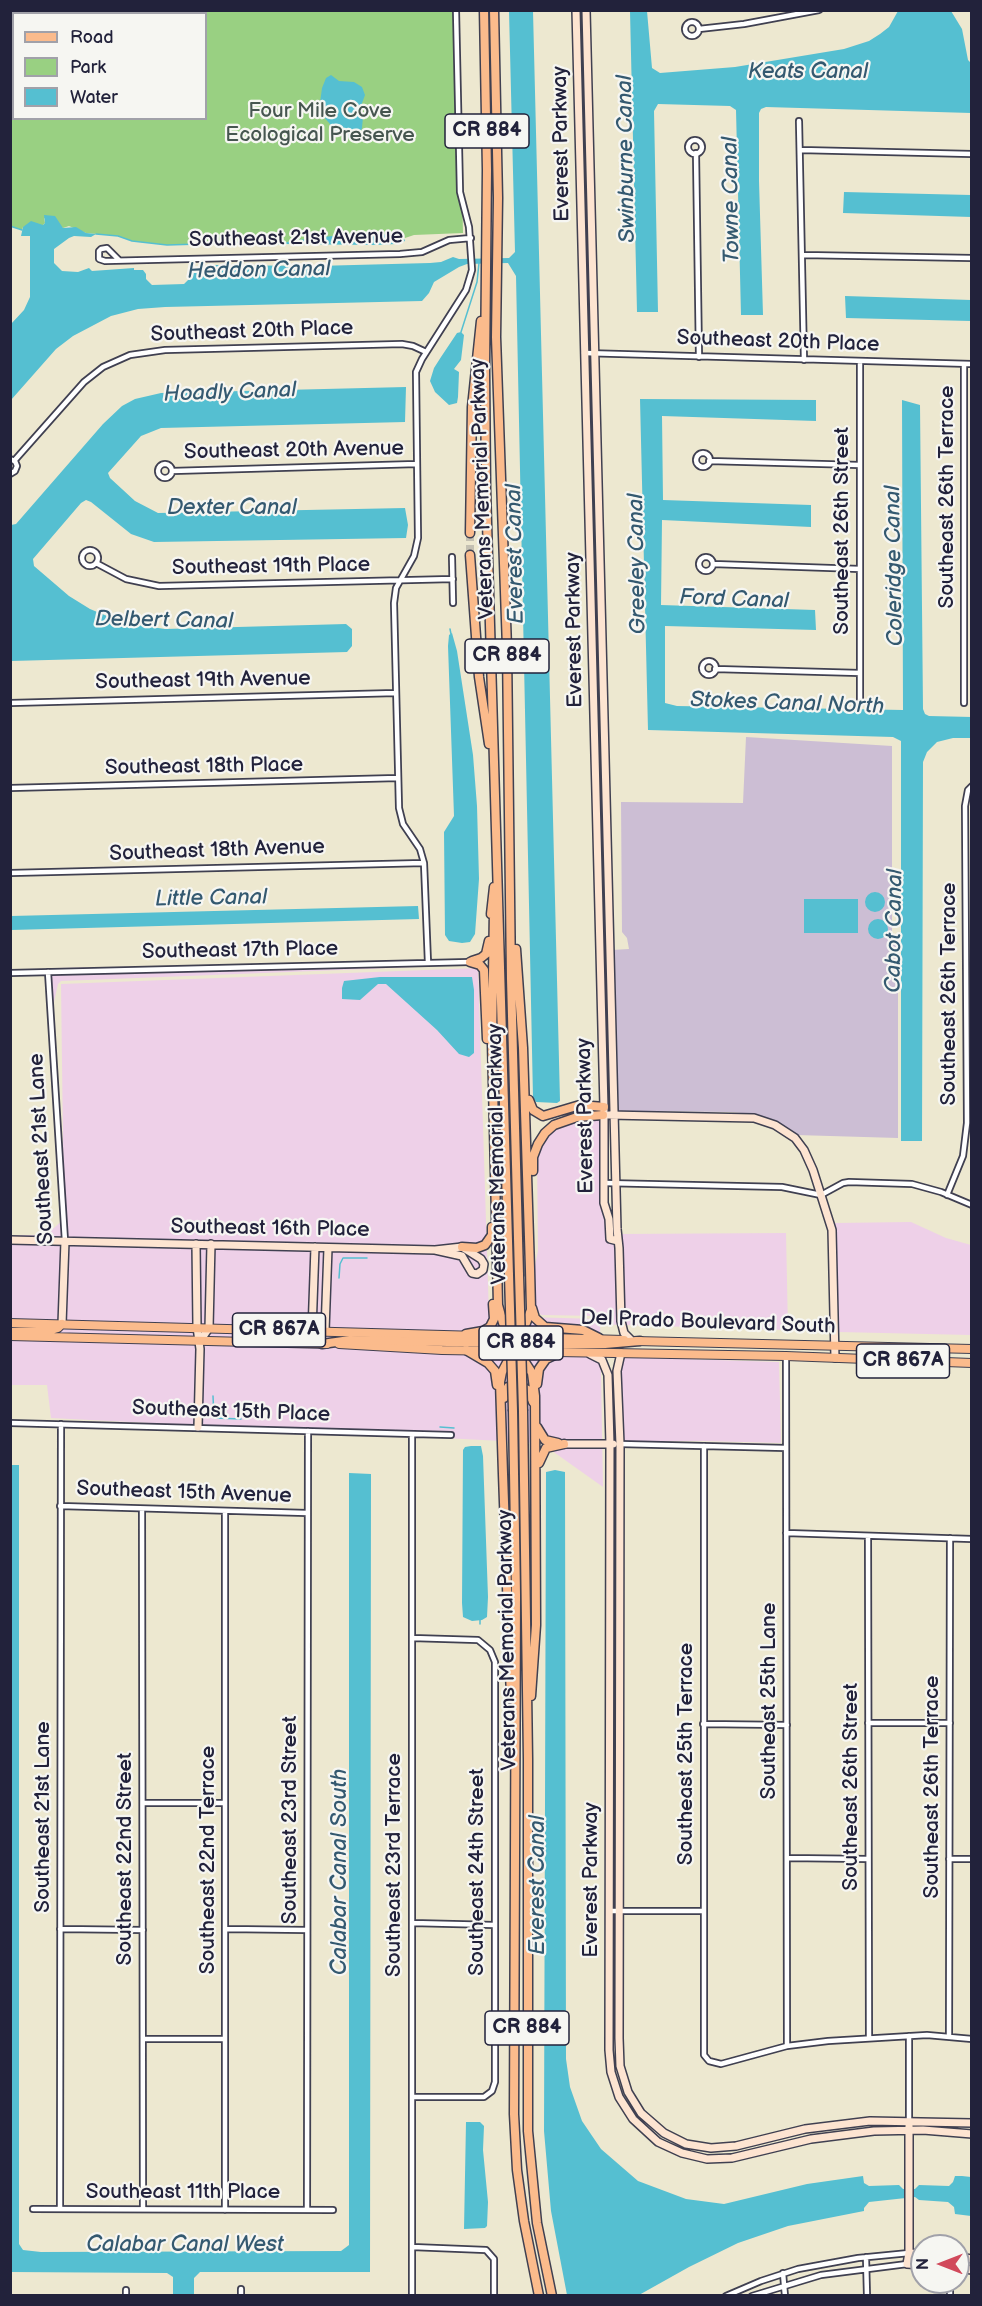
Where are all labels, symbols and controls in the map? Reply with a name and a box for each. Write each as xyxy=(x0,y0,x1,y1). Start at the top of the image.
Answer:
legend xyxy=(12,12,207,120)
text: Road xyxy=(70,27,114,48)
text: Park xyxy=(70,57,106,78)
water label: Keats Canal xyxy=(748,59,868,85)
street label: Everest Parkway xyxy=(548,66,576,222)
water label: Swinburne Canal xyxy=(612,75,642,243)
text: Water xyxy=(70,87,118,108)
park label: Four Mile Cove Ecological Preserve xyxy=(225,99,415,149)
road number: CR 884 xyxy=(445,114,529,148)
water label: Towne Canal xyxy=(718,136,746,264)
street label: Southeast 21st Avenue xyxy=(189,225,403,253)
water label: Heddon Canal xyxy=(187,257,331,285)
street label: Southeast 20th Place xyxy=(150,316,354,348)
street label: Southeast 20th Place xyxy=(676,326,880,358)
street label: Veterans Memorial Parkway xyxy=(466,358,500,620)
water label: Hoadly Canal xyxy=(163,377,297,409)
street label: Southeast 26th Terrace xyxy=(935,385,961,609)
street label: Southeast 26th Street xyxy=(830,427,856,635)
street label: Southeast 20th Avenue xyxy=(184,436,404,466)
water label: Everest Canal xyxy=(502,484,530,624)
water label: Coleridge Canal xyxy=(880,485,910,647)
water label: Greeley Canal xyxy=(624,493,652,635)
water label: Dexter Canal xyxy=(167,495,297,521)
street label: Everest Parkway xyxy=(561,552,589,708)
street label: Southeast 19th Place xyxy=(172,553,370,581)
water label: Ford Canal xyxy=(679,585,789,615)
water label: Delbert Canal xyxy=(95,607,233,635)
road number: CR 884 xyxy=(465,639,549,673)
street label: Southeast 19th Avenue xyxy=(95,667,311,695)
water label: Stokes Canal North xyxy=(689,687,885,721)
street label: Southeast 18th Place xyxy=(105,753,303,781)
street label: Southeast 18th Avenue xyxy=(109,835,325,867)
water label: Cabot Canal xyxy=(881,869,909,993)
street label: Southeast 26th Terrace xyxy=(937,882,963,1106)
water label: Little Canal xyxy=(155,885,267,913)
street label: Southeast 17th Place xyxy=(142,937,338,965)
street label: Veterans Memorial Parkway xyxy=(483,1023,513,1285)
street label: Everest Parkway xyxy=(572,1038,600,1194)
street label: Southeast 21st Lane xyxy=(24,1053,60,1245)
street label: Southeast 16th Place xyxy=(170,1215,370,1243)
street label: Del Prado Boulevard South xyxy=(580,1306,836,1340)
road number: CR 867A xyxy=(232,1313,326,1347)
road number: CR 884 xyxy=(479,1326,563,1360)
road number: CR 867A xyxy=(856,1344,950,1378)
street label: Southeast 15th Place xyxy=(132,1396,330,1428)
street label: Southeast 15th Avenue xyxy=(76,1477,292,1509)
street label: Veterans Memorial Parkway xyxy=(493,1509,523,1771)
street label: Southeast 25th Lane xyxy=(757,1603,783,1799)
street label: Southeast 25th Terrace xyxy=(674,1643,700,1865)
street label: Southeast 26th Terrace xyxy=(920,1675,946,1899)
street label: Southeast 26th Street xyxy=(839,1683,865,1891)
street label: Southeast 23rd Street xyxy=(278,1716,304,1924)
street label: Southeast 21st Lane xyxy=(31,1721,57,1913)
street label: Southeast 22nd Terrace xyxy=(196,1746,222,1974)
street label: Southeast 22nd Street xyxy=(113,1752,139,1966)
street label: Southeast 23rd Terrace xyxy=(382,1753,408,1977)
street label: Southeast 24th Street xyxy=(465,1768,491,1976)
water label: Calabar Canal South xyxy=(327,1769,353,1975)
street label: Everest Parkway xyxy=(579,1802,605,1958)
water label: Everest Canal xyxy=(525,1815,551,1955)
road number: CR 884 xyxy=(485,2011,569,2045)
street label: Southeast 11th Place xyxy=(86,2180,280,2206)
water label: Calabar Canal West xyxy=(86,2232,284,2258)
north arrow xyxy=(910,2234,970,2294)
text: N xyxy=(914,2258,933,2270)

